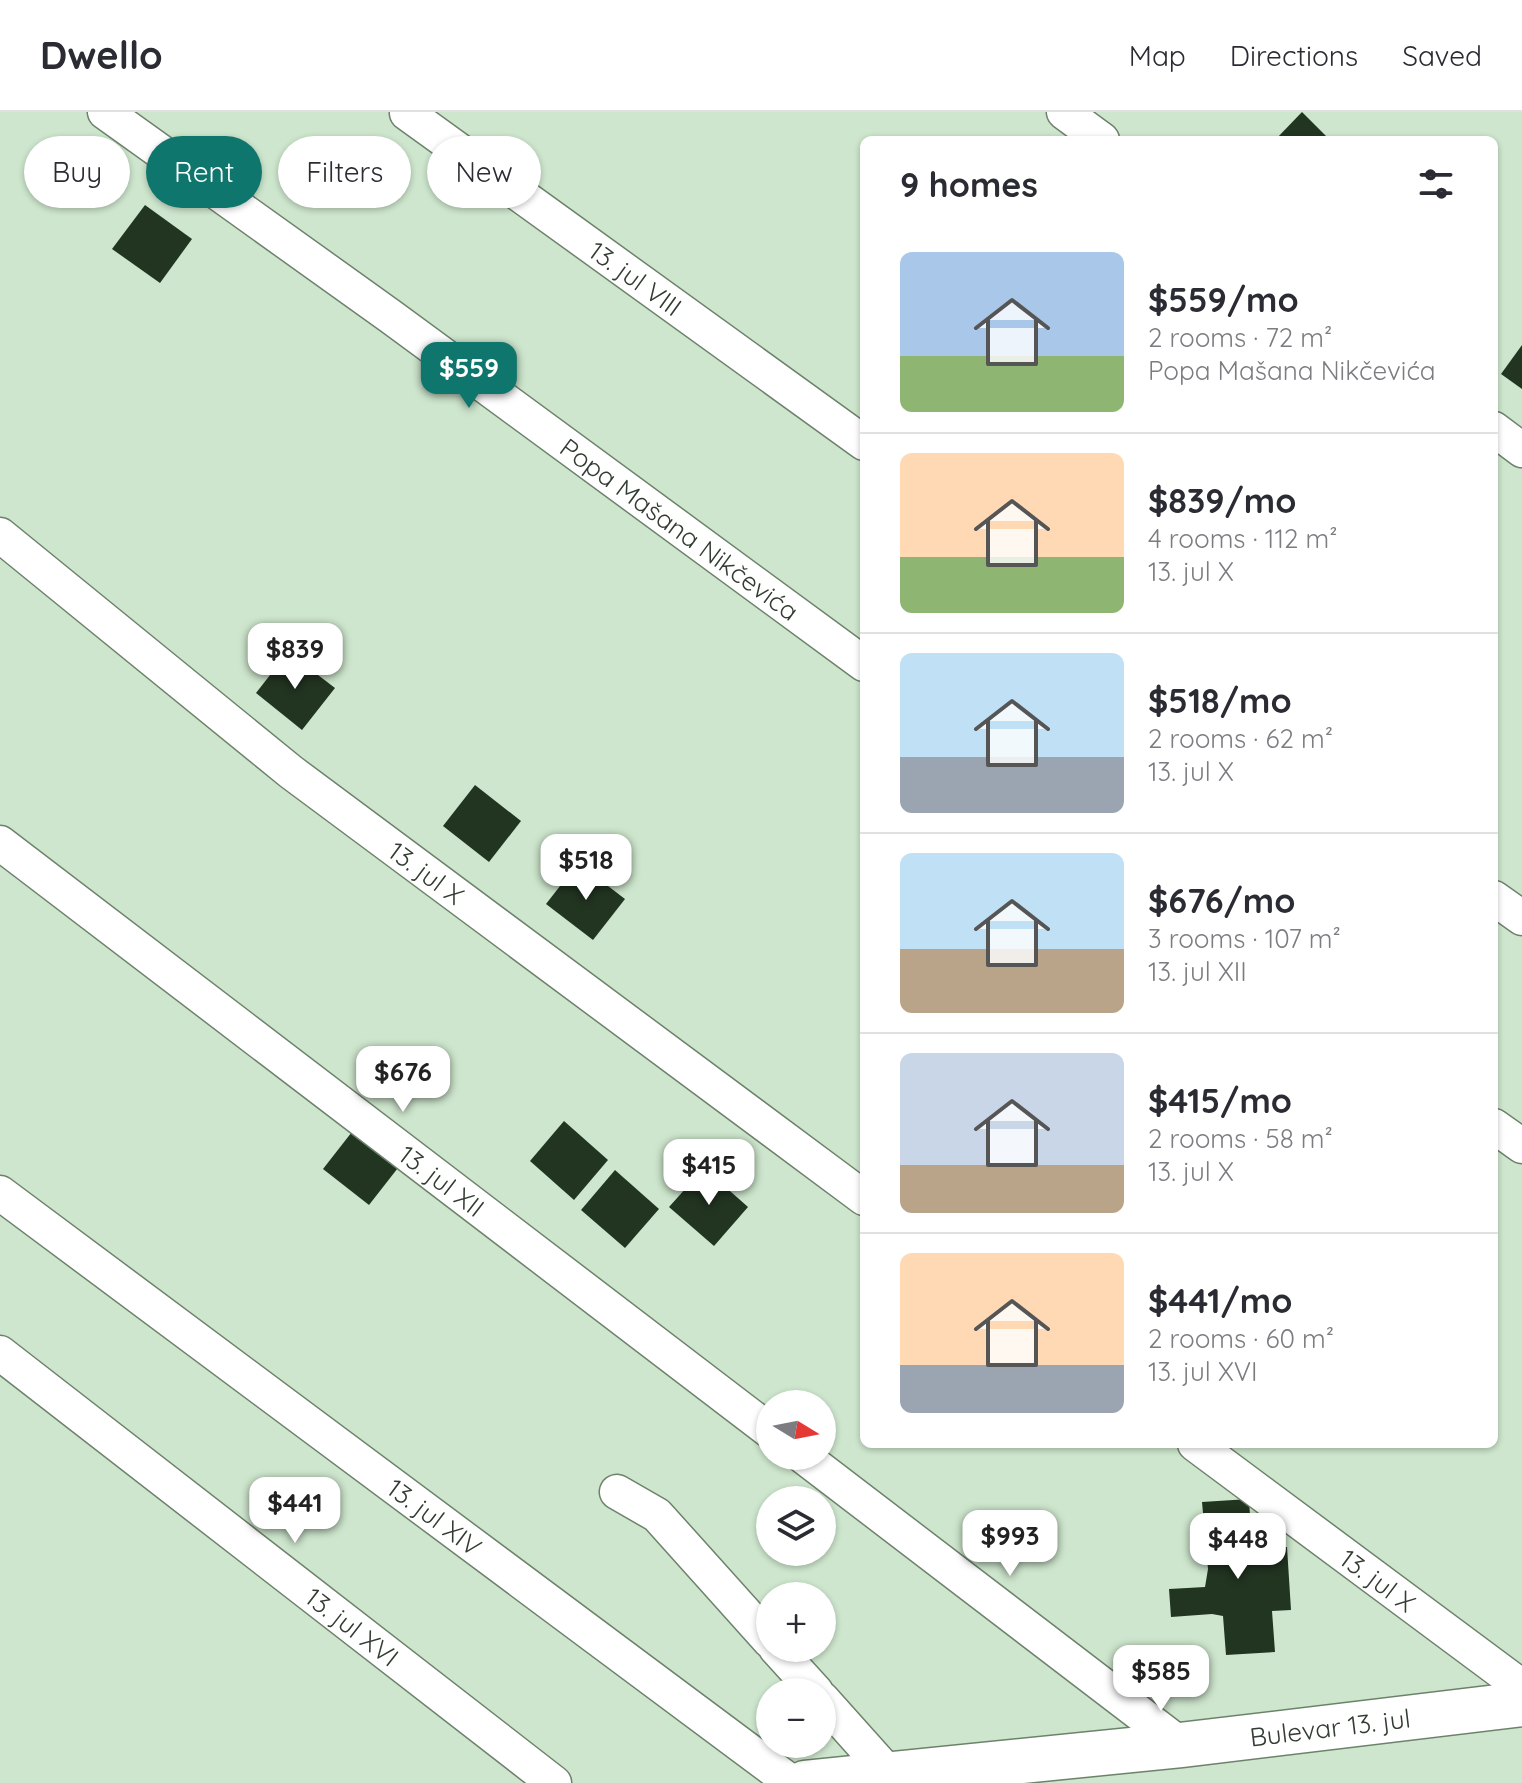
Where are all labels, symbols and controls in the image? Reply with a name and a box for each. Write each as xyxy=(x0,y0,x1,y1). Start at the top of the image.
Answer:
text: Dwello xyxy=(40,31,163,79)
text: Map xyxy=(1129,38,1186,73)
text: Directions xyxy=(1230,38,1358,73)
text: Saved xyxy=(1402,38,1482,73)
chip: Buy xyxy=(24,136,130,208)
chip: Rent xyxy=(146,136,262,208)
chip: Filters xyxy=(278,136,411,208)
chip: New xyxy=(427,136,541,208)
icon: filters xyxy=(1414,162,1458,206)
text: 9 homes xyxy=(900,163,1038,206)
street label: 13. jul VIII xyxy=(583,233,689,323)
text: $559/mo xyxy=(1148,278,1299,321)
icon: home xyxy=(964,284,1060,380)
text: 2 rooms · 72 m² xyxy=(1148,321,1332,354)
pin: $559 xyxy=(422,342,516,410)
text: $559 xyxy=(439,351,499,384)
text: Popa Mašana Nikčevića xyxy=(1148,354,1436,387)
street label: Popa Mašana Nikčevića xyxy=(554,430,806,627)
text: $839/mo xyxy=(1148,479,1296,522)
icon: home xyxy=(964,485,1060,581)
text: 4 rooms · 112 m² xyxy=(1148,522,1338,555)
text: 13. jul X xyxy=(1148,555,1234,588)
pin: $839 xyxy=(248,623,342,691)
text: $839 xyxy=(266,632,324,665)
text: $518/mo xyxy=(1148,679,1292,722)
icon: home xyxy=(964,685,1060,781)
text: 2 rooms · 62 m² xyxy=(1148,722,1333,755)
text: 13. jul X xyxy=(1148,755,1234,788)
street label: 13. jul X xyxy=(382,834,471,911)
pin: $518 xyxy=(539,834,633,902)
text: $518 xyxy=(559,843,613,876)
text: $676/mo xyxy=(1148,879,1295,922)
icon: home xyxy=(964,885,1060,981)
text: 3 rooms · 107 m² xyxy=(1148,922,1341,955)
text: 13. jul XII xyxy=(1148,955,1247,988)
pin: $676 xyxy=(356,1046,450,1114)
text: $676 xyxy=(374,1055,432,1088)
text: $415/mo xyxy=(1148,1079,1292,1122)
icon: home xyxy=(964,1085,1060,1181)
text: 2 rooms · 58 m² xyxy=(1148,1122,1333,1155)
street label: 13. jul XII xyxy=(393,1137,491,1224)
pin: $415 xyxy=(662,1139,756,1207)
text: $415 xyxy=(681,1148,737,1181)
text: 13. jul X xyxy=(1148,1155,1234,1188)
text: $441/mo xyxy=(1148,1279,1292,1322)
icon: home xyxy=(964,1285,1060,1381)
text: 2 rooms · 60 m² xyxy=(1148,1322,1334,1355)
text: 13. jul XVI xyxy=(1148,1355,1258,1388)
north arrow xyxy=(756,1390,836,1470)
map controls xyxy=(756,1390,836,1758)
street label: 13. jul XIV xyxy=(381,1471,488,1563)
pin: $441 xyxy=(248,1477,342,1545)
text: $441 xyxy=(267,1486,323,1519)
button: layers xyxy=(756,1486,836,1566)
pin: $993 xyxy=(963,1510,1057,1578)
pin: $448 xyxy=(1191,1513,1285,1581)
text: $993 xyxy=(980,1519,1040,1552)
text: $448 xyxy=(1208,1522,1268,1555)
street label: 13. jul X xyxy=(1334,1541,1422,1619)
street label: 13. jul XVI xyxy=(299,1580,406,1673)
button: + xyxy=(756,1582,836,1662)
pin: $585 xyxy=(1114,1645,1208,1713)
text: $585 xyxy=(1131,1654,1191,1687)
button: − xyxy=(756,1678,836,1758)
street label: Bulevar 13. jul xyxy=(1248,1701,1412,1753)

